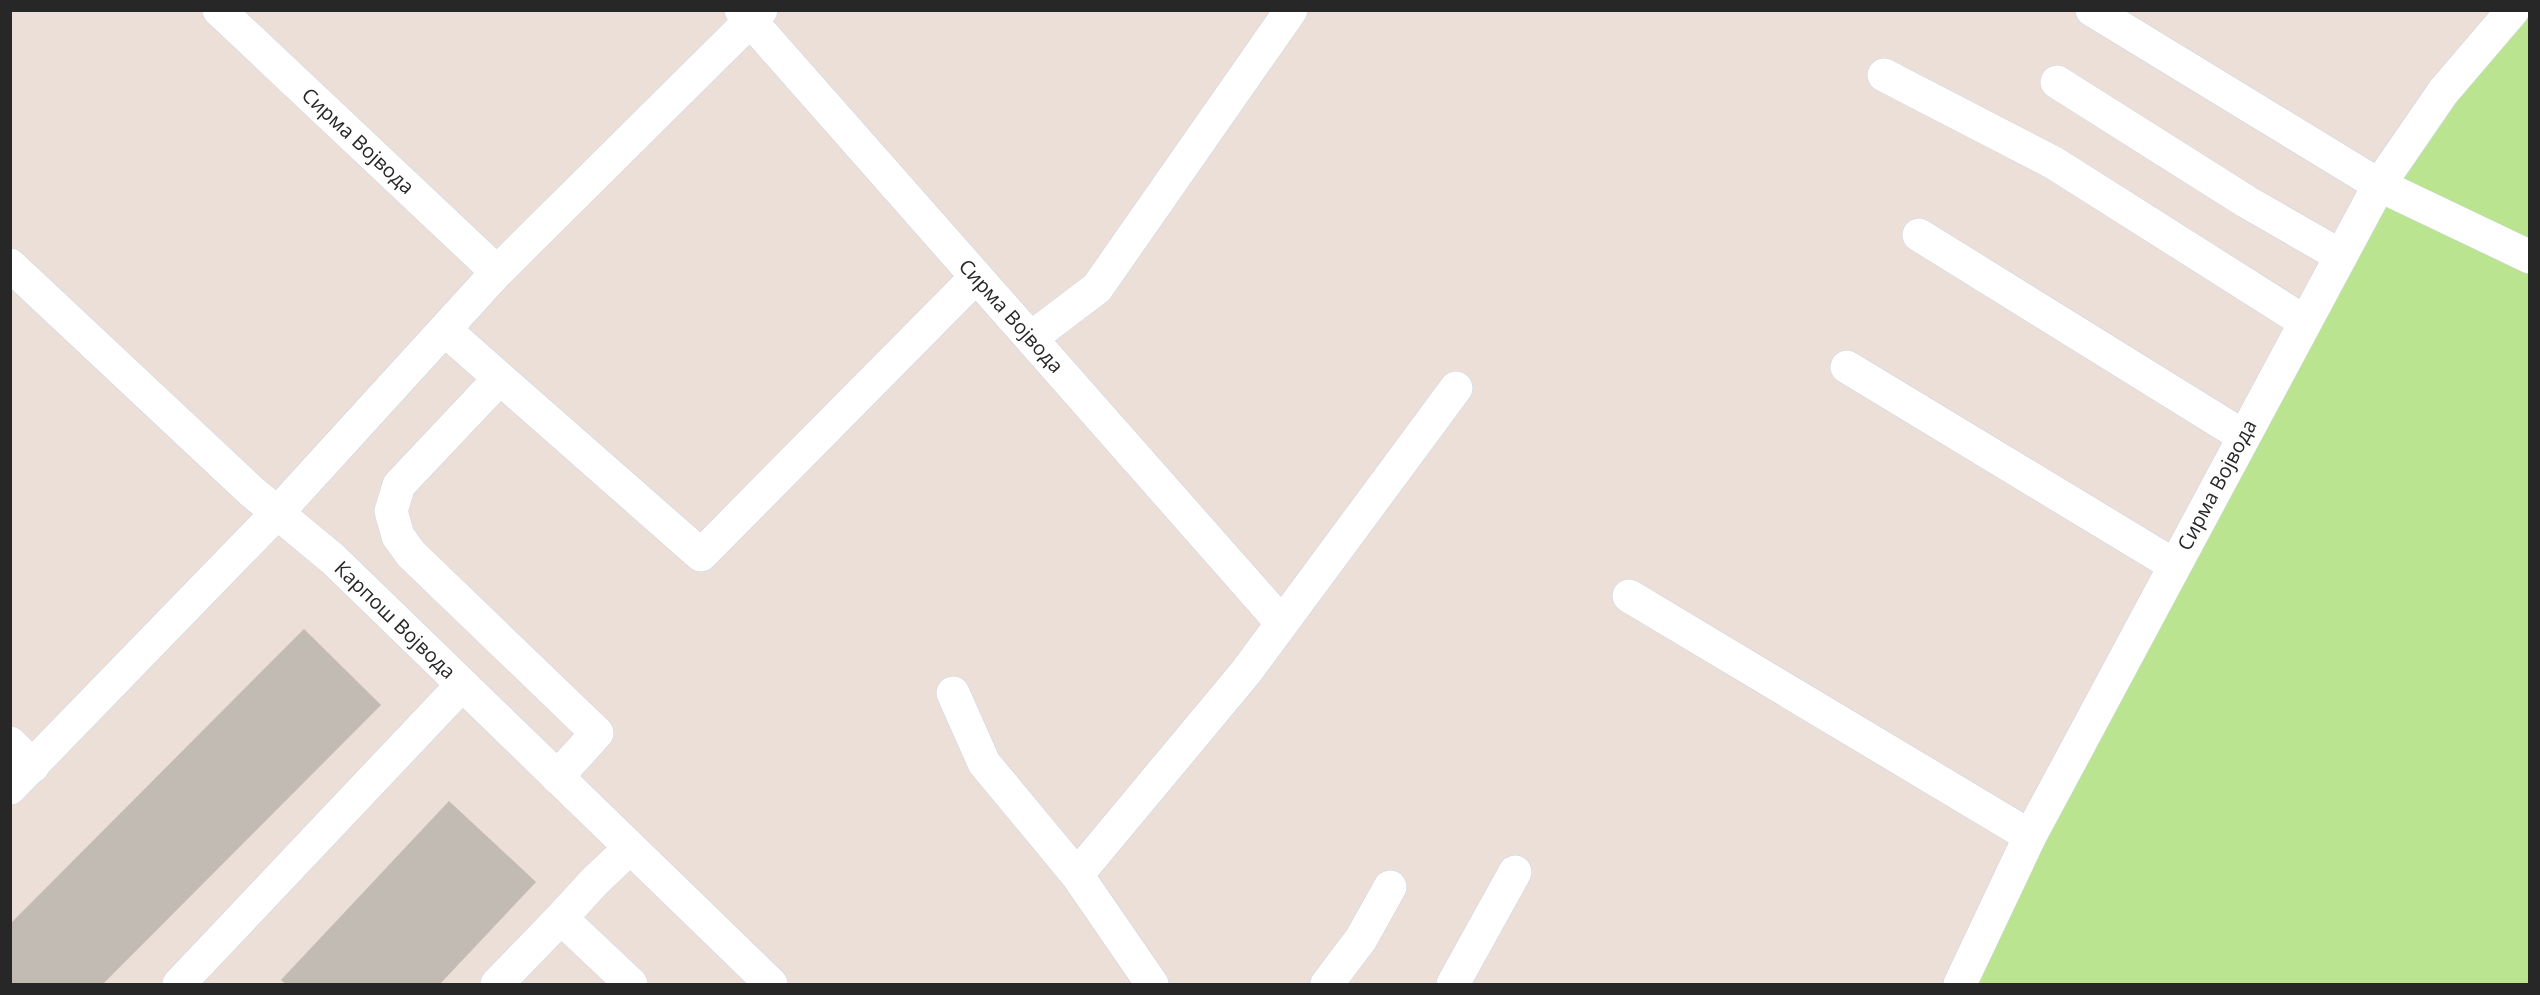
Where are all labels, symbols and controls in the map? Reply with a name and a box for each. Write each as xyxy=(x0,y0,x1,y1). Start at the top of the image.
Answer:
street label: Сирма Војвода xyxy=(296,81,420,200)
street label: Сирма Војвода xyxy=(953,253,1070,378)
street label: Сирма Војвода xyxy=(2171,415,2262,555)
street label: Карпош Војвода xyxy=(329,555,462,685)

